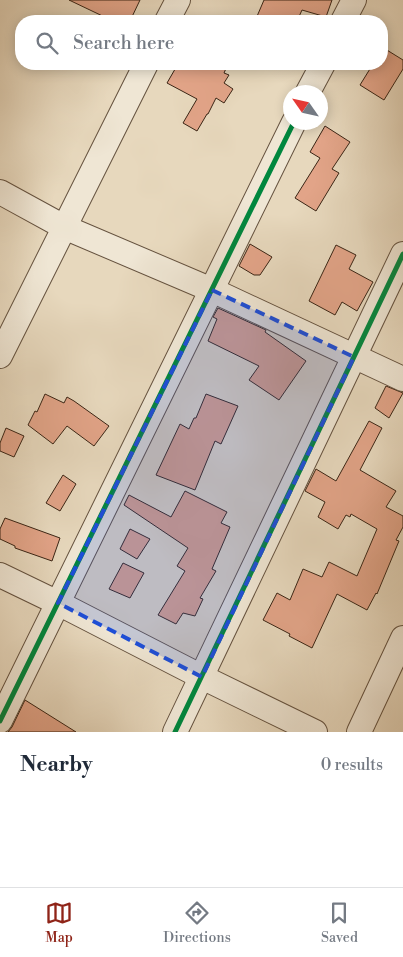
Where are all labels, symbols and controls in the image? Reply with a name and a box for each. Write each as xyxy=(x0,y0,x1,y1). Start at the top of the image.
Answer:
search box xyxy=(15,15,388,70)
icon: search xyxy=(33,29,61,57)
text: Search here xyxy=(73,31,174,55)
north arrow xyxy=(283,85,328,130)
text: Nearby xyxy=(20,752,93,778)
text: 0 results xyxy=(321,755,383,775)
tab: Map xyxy=(45,899,73,947)
tab: Directions xyxy=(163,899,231,947)
tab: Saved xyxy=(321,899,358,947)

